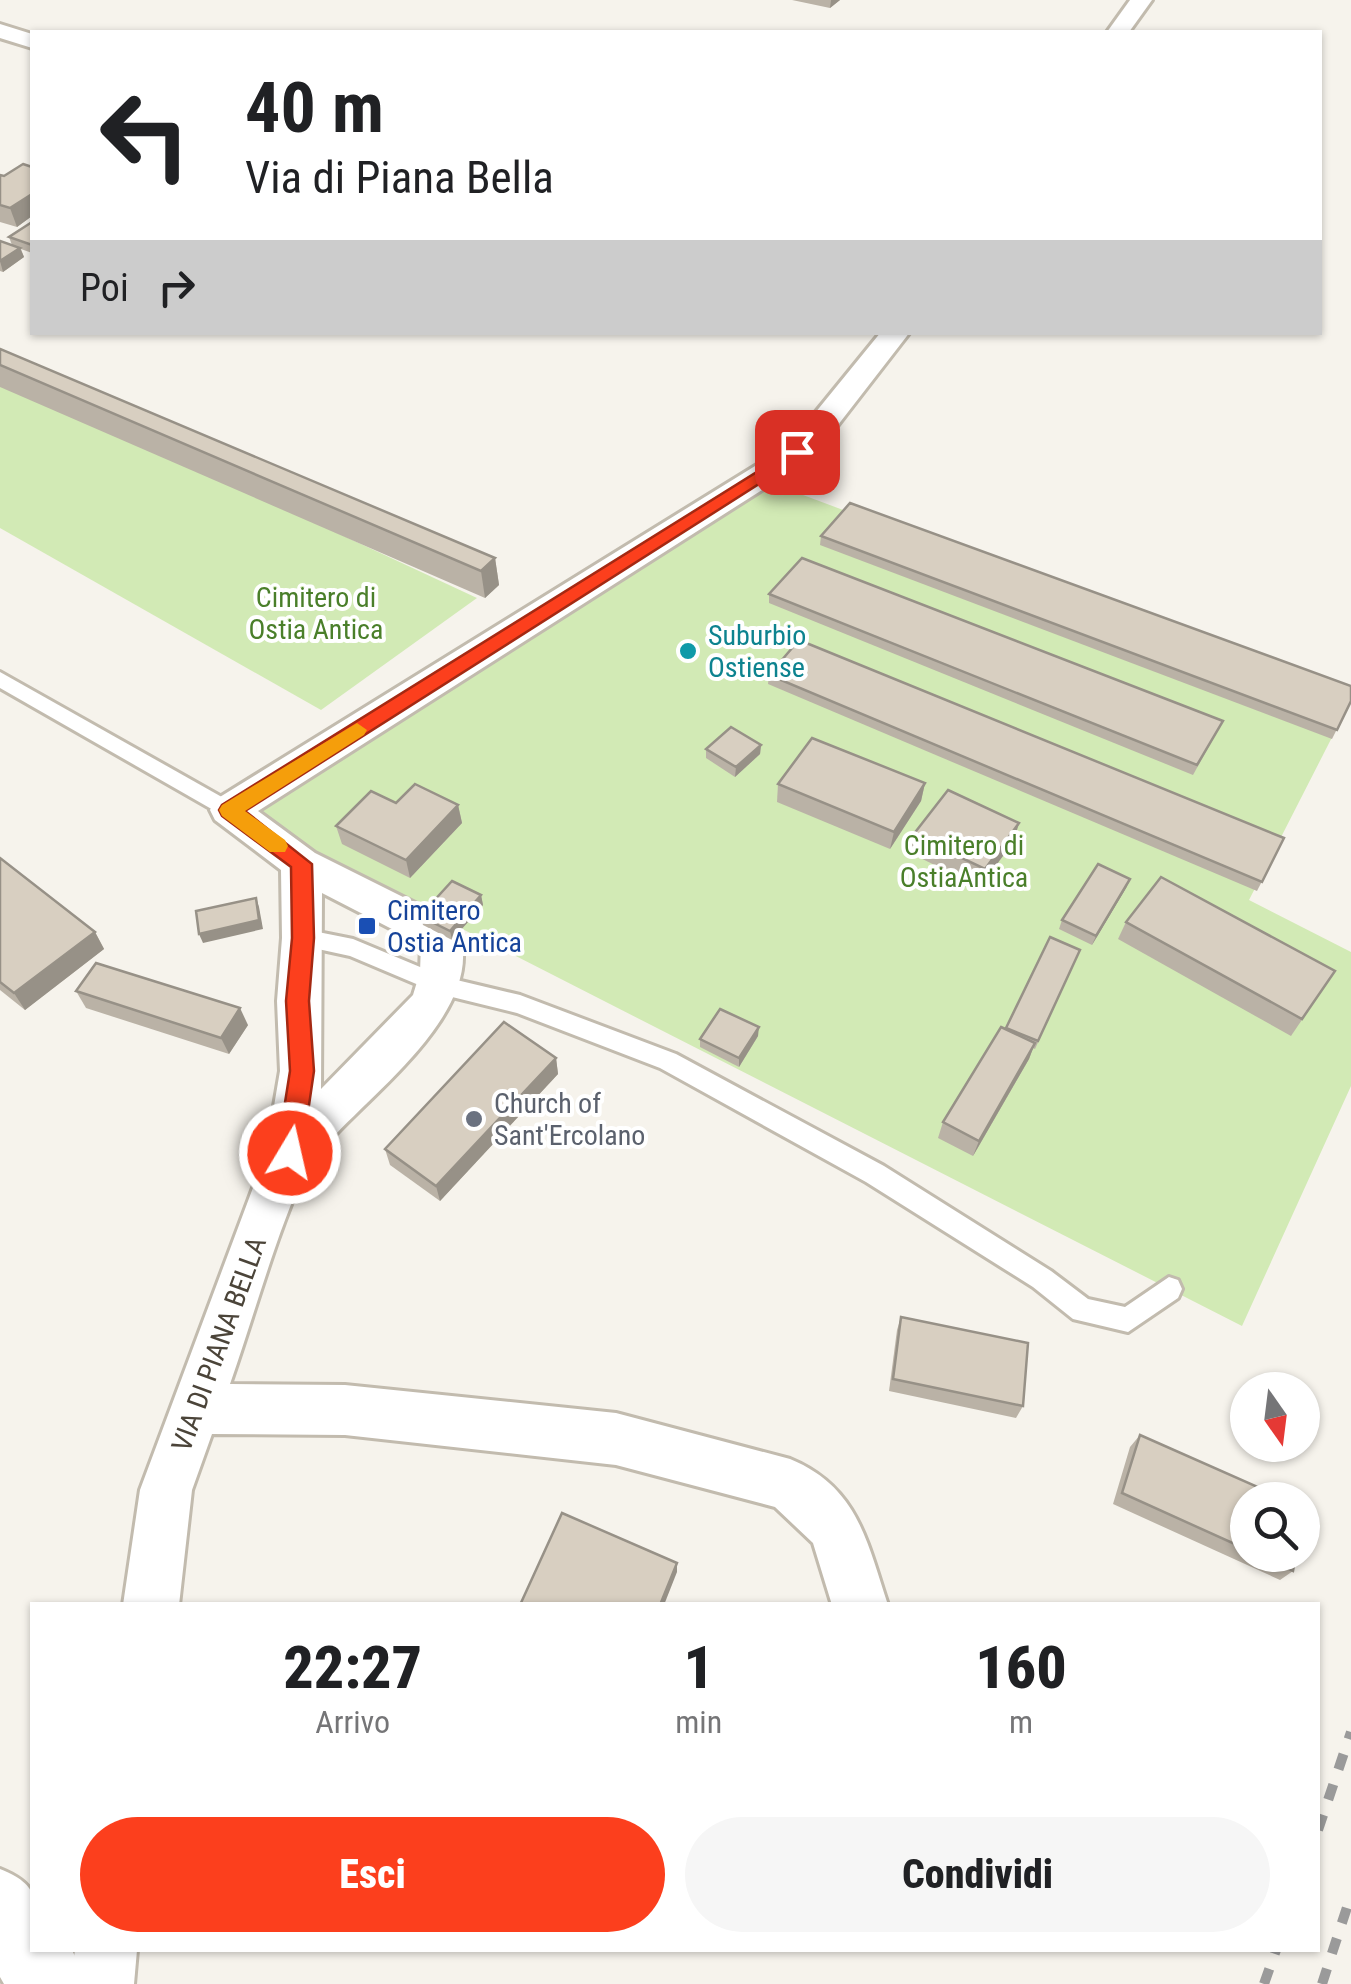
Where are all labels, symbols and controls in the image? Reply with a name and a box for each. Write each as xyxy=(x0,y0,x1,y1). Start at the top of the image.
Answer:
text: 40 m xyxy=(245,67,384,149)
icon: left xyxy=(80,70,210,200)
text: Via di Piana Bella xyxy=(245,151,554,204)
icon: right xyxy=(149,260,204,315)
text: Poi xyxy=(80,266,129,310)
pin xyxy=(755,410,840,495)
icon: arrive xyxy=(770,425,825,480)
park label: Cimitero di Ostia Antica xyxy=(249,581,383,646)
place label: Suburbio Ostiense xyxy=(708,619,806,684)
marker: Suburbio Ostiense xyxy=(677,640,699,662)
park label: Cimitero di OstiaAntica xyxy=(900,829,1028,894)
place label: Cimitero Ostia Antica xyxy=(387,894,522,959)
marker: Cimitero Ostia Antica xyxy=(356,915,378,937)
place label: Church of Sant'Ercolano xyxy=(494,1087,645,1152)
position arrow xyxy=(238,1101,342,1205)
marker: Church of Sant'Ercolano xyxy=(463,1108,485,1130)
street label: VIA DI PIANA BELLA xyxy=(165,1232,273,1456)
north arrow xyxy=(1230,1372,1320,1462)
map controls xyxy=(1230,1372,1320,1572)
button: search xyxy=(1230,1482,1320,1572)
text: 22:27 xyxy=(283,1632,422,1703)
text: 1 xyxy=(683,1632,714,1703)
text: 160 xyxy=(975,1632,1067,1703)
text: Arrivo xyxy=(315,1703,390,1741)
text: min xyxy=(675,1703,722,1741)
text: m xyxy=(1009,1703,1033,1741)
button: Esci xyxy=(80,1817,665,1932)
button: Condividi xyxy=(685,1817,1270,1932)

